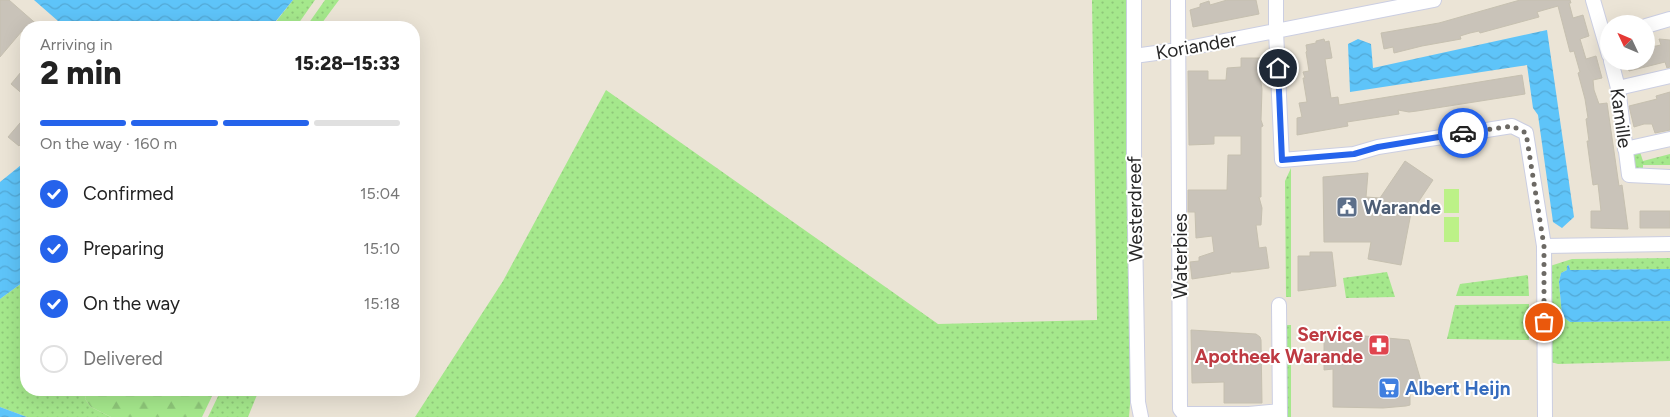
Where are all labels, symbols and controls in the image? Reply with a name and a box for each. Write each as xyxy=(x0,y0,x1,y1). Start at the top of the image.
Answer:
north arrow xyxy=(1600,15,1655,70)
map controls xyxy=(1600,15,1655,70)
street label: Koriander xyxy=(1154,27,1239,64)
text: Arriving in xyxy=(40,35,112,54)
pin xyxy=(1257,47,1299,89)
text: 15:28–15:33 xyxy=(295,52,400,75)
text: 2 min xyxy=(40,54,122,92)
icon: home xyxy=(1264,54,1292,82)
street label: Kamille xyxy=(1605,86,1637,150)
courier xyxy=(1438,108,1488,158)
icon: car xyxy=(1449,119,1477,147)
text: On the way · 160 m xyxy=(40,134,177,153)
street label: Westerdreef xyxy=(1123,156,1147,262)
icon: check xyxy=(40,180,68,208)
text: Confirmed xyxy=(83,182,174,205)
text: 15:04 xyxy=(360,184,400,203)
public building icon: Warande xyxy=(1335,195,1359,219)
place label: Warande xyxy=(1363,196,1441,219)
street label: Waterbies xyxy=(1169,213,1192,299)
icon: check xyxy=(40,235,68,263)
text: Preparing xyxy=(83,237,164,260)
text: 15:10 xyxy=(363,239,400,258)
icon: check xyxy=(40,290,68,318)
text: On the way xyxy=(83,292,180,315)
text: 15:18 xyxy=(364,294,400,313)
pin xyxy=(1523,301,1565,343)
icon: bag xyxy=(1530,308,1558,336)
place label: Service Apotheek Warande xyxy=(1195,323,1363,368)
pharmacy icon: Service Apotheek Warande xyxy=(1367,333,1391,357)
text: Delivered xyxy=(83,347,163,370)
supermarket icon: Albert Heijn xyxy=(1377,376,1401,400)
place label: Albert Heijn xyxy=(1405,377,1511,400)

